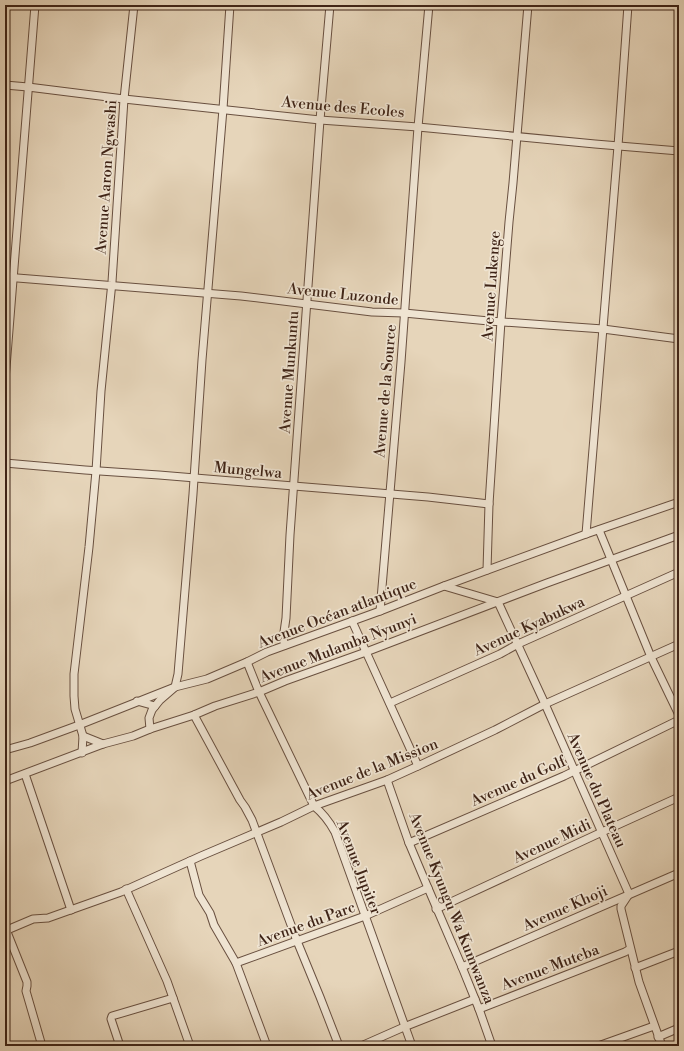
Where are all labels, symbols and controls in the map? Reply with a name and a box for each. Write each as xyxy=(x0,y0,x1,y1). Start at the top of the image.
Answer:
street label: Avenue des Ecoles xyxy=(280,93,405,122)
street label: Avenue Aaron Ngwashi xyxy=(92,99,121,256)
street label: Avenue Lukenge xyxy=(478,230,505,343)
street label: Avenue Luzonde xyxy=(285,279,399,310)
street label: Avenue Munkuntu xyxy=(276,310,303,435)
street label: Avenue de la Source xyxy=(370,324,401,460)
street label: Mungelwa xyxy=(213,458,283,483)
street label: Avenue Océan atlantique xyxy=(254,574,419,653)
street label: Avenue Kyabukwa xyxy=(470,592,588,661)
street label: Avenue Mulamba Nyunyi xyxy=(256,610,419,688)
street label: Avenue du Plateau xyxy=(562,729,631,851)
street label: Avenue de la Mission xyxy=(303,734,441,805)
street label: Avenue du Golf xyxy=(467,752,569,811)
street label: Avenue Kyungu Wa Kumwanza xyxy=(404,809,499,1007)
street label: Avenue Midi xyxy=(509,815,594,868)
street label: Avenue Jupiter xyxy=(331,816,386,918)
street label: Avenue Khoji xyxy=(519,881,611,936)
street label: Avenue du Parc xyxy=(253,898,358,951)
street label: Avenue Muteba xyxy=(498,940,602,995)

